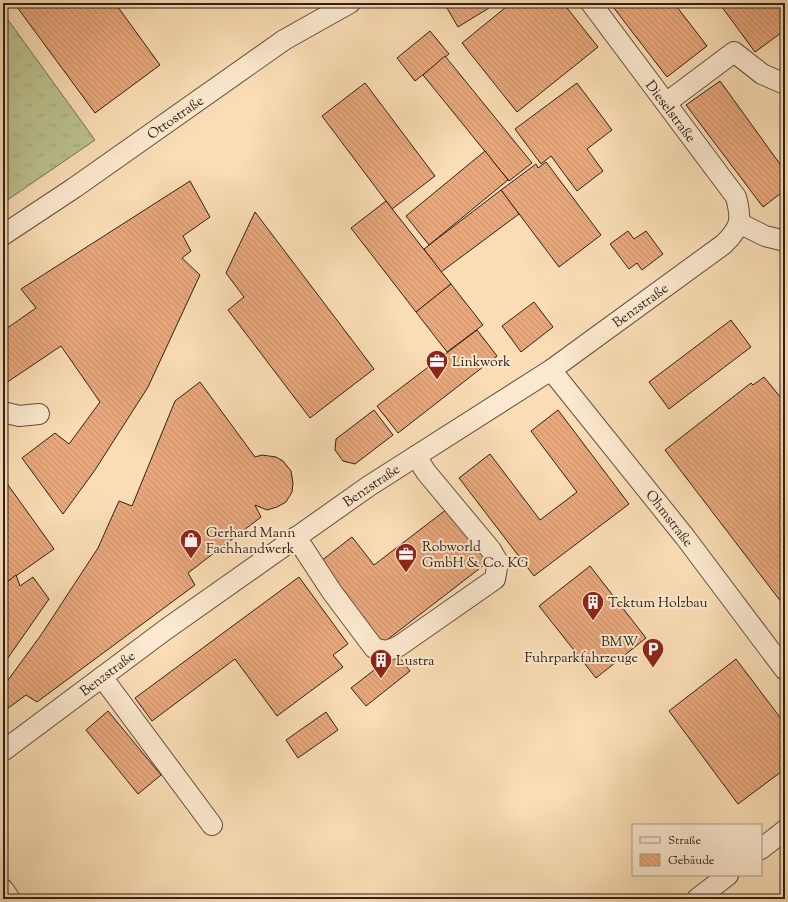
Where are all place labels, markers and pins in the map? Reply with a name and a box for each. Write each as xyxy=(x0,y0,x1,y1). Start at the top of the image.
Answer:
office icon: Linkwork xyxy=(424,348,450,381)
place label: Linkwork xyxy=(452,353,511,373)
place label: Gerhard Mann Fachhandwerk xyxy=(206,524,296,560)
shop icon: Gerhard Mann Fachhandwerk xyxy=(178,527,204,560)
place label: Robworld GmbH & Co. KG xyxy=(422,538,529,574)
office icon: Robworld GmbH & Co. KG xyxy=(393,541,419,574)
building icon: Tektum Holzbau xyxy=(580,589,606,622)
place label: Tektum Holzbau xyxy=(608,594,708,614)
place label: BMW Fuhrparkfahrzeuge xyxy=(524,633,638,669)
parking icon: BMW Fuhrparkfahrzeuge xyxy=(640,636,666,669)
building icon: Lustra xyxy=(368,647,394,680)
place label: Lustra xyxy=(396,652,435,672)

